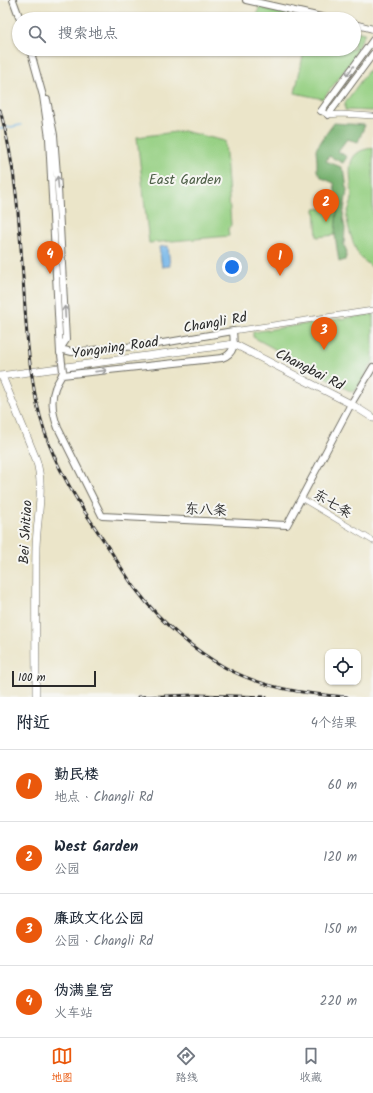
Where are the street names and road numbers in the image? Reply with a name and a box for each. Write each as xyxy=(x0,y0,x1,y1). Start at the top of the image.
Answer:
street label: Changli Rd xyxy=(182,306,250,339)
street label: Yongning Road xyxy=(70,331,161,365)
street label: Changbai Rd xyxy=(271,343,349,397)
street label: 东七条 xyxy=(309,484,356,524)
street label: 东八条 xyxy=(184,498,227,522)
street label: Bei Shitiao xyxy=(13,499,39,565)

